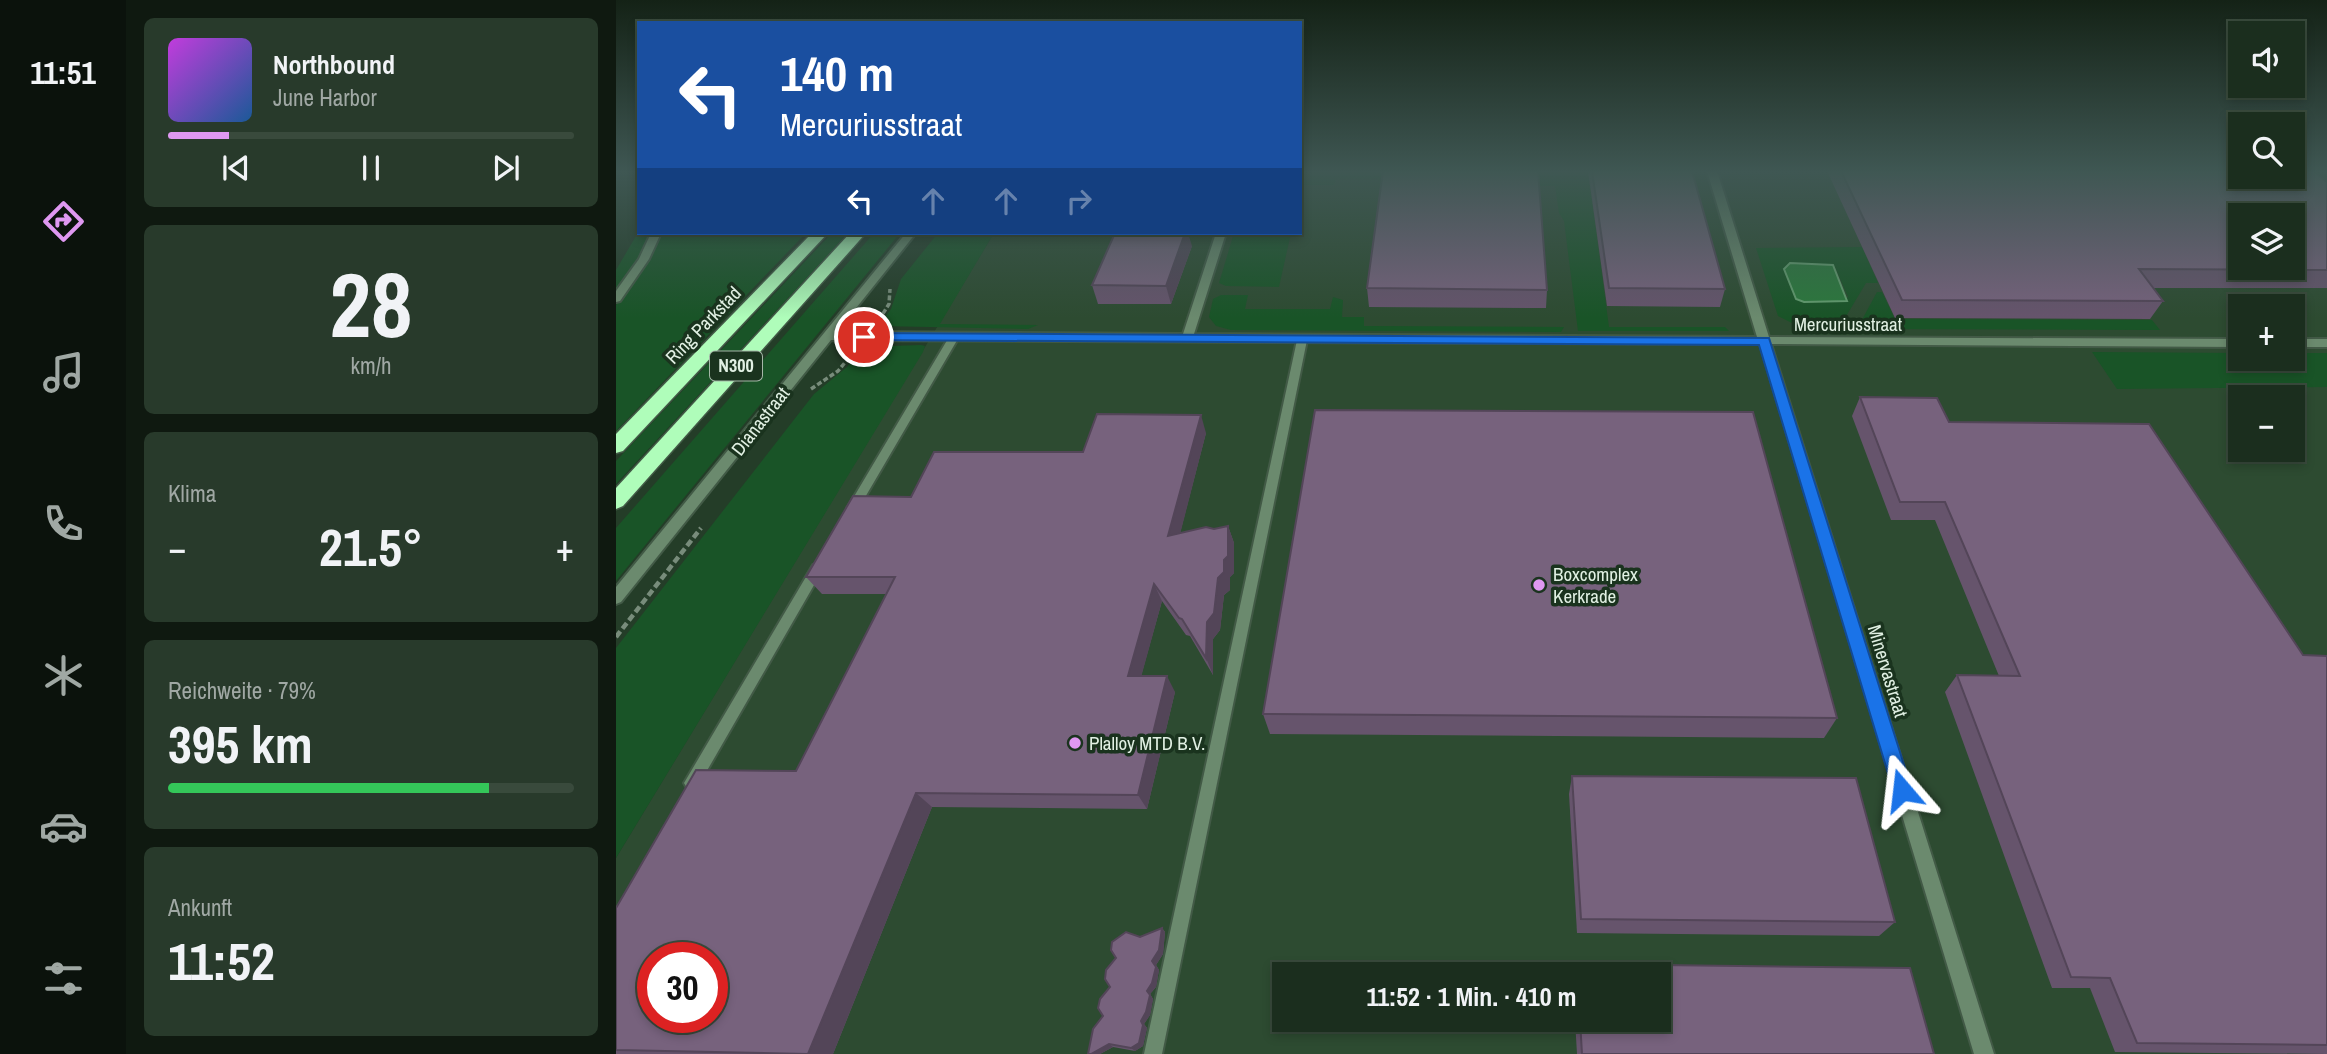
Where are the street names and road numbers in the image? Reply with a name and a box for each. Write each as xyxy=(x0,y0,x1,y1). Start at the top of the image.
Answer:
street label: Ring Parkstad xyxy=(659,280,747,370)
street label: Mercuriusstraat xyxy=(1794,311,1903,337)
road number: N300 xyxy=(710,352,762,380)
street label: Dianastraat xyxy=(725,381,795,461)
street label: Minervastraat xyxy=(1862,622,1915,721)

